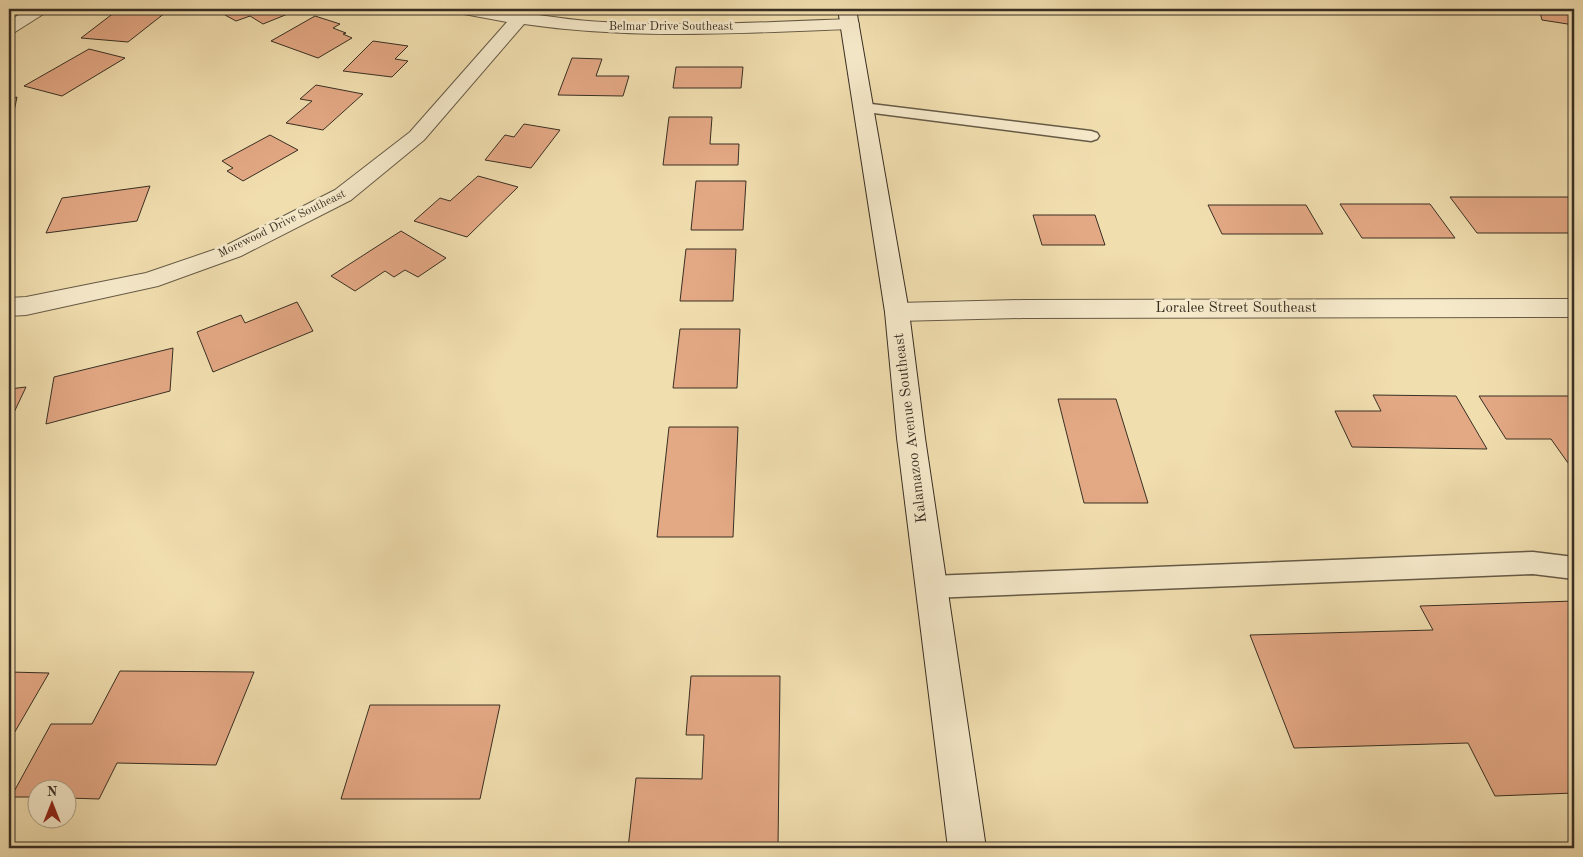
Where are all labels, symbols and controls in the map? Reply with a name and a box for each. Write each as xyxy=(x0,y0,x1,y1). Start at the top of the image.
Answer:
street label: Belmar Drive Southeast xyxy=(609,21,733,33)
street label: Morewood Drive Southeast xyxy=(216,188,348,260)
street label: Loralee Street Southeast xyxy=(1155,301,1317,316)
street label: Kalamazoo Avenue Southeast xyxy=(892,332,930,524)
north arrow xyxy=(28,780,78,830)
text: N xyxy=(47,785,58,799)

